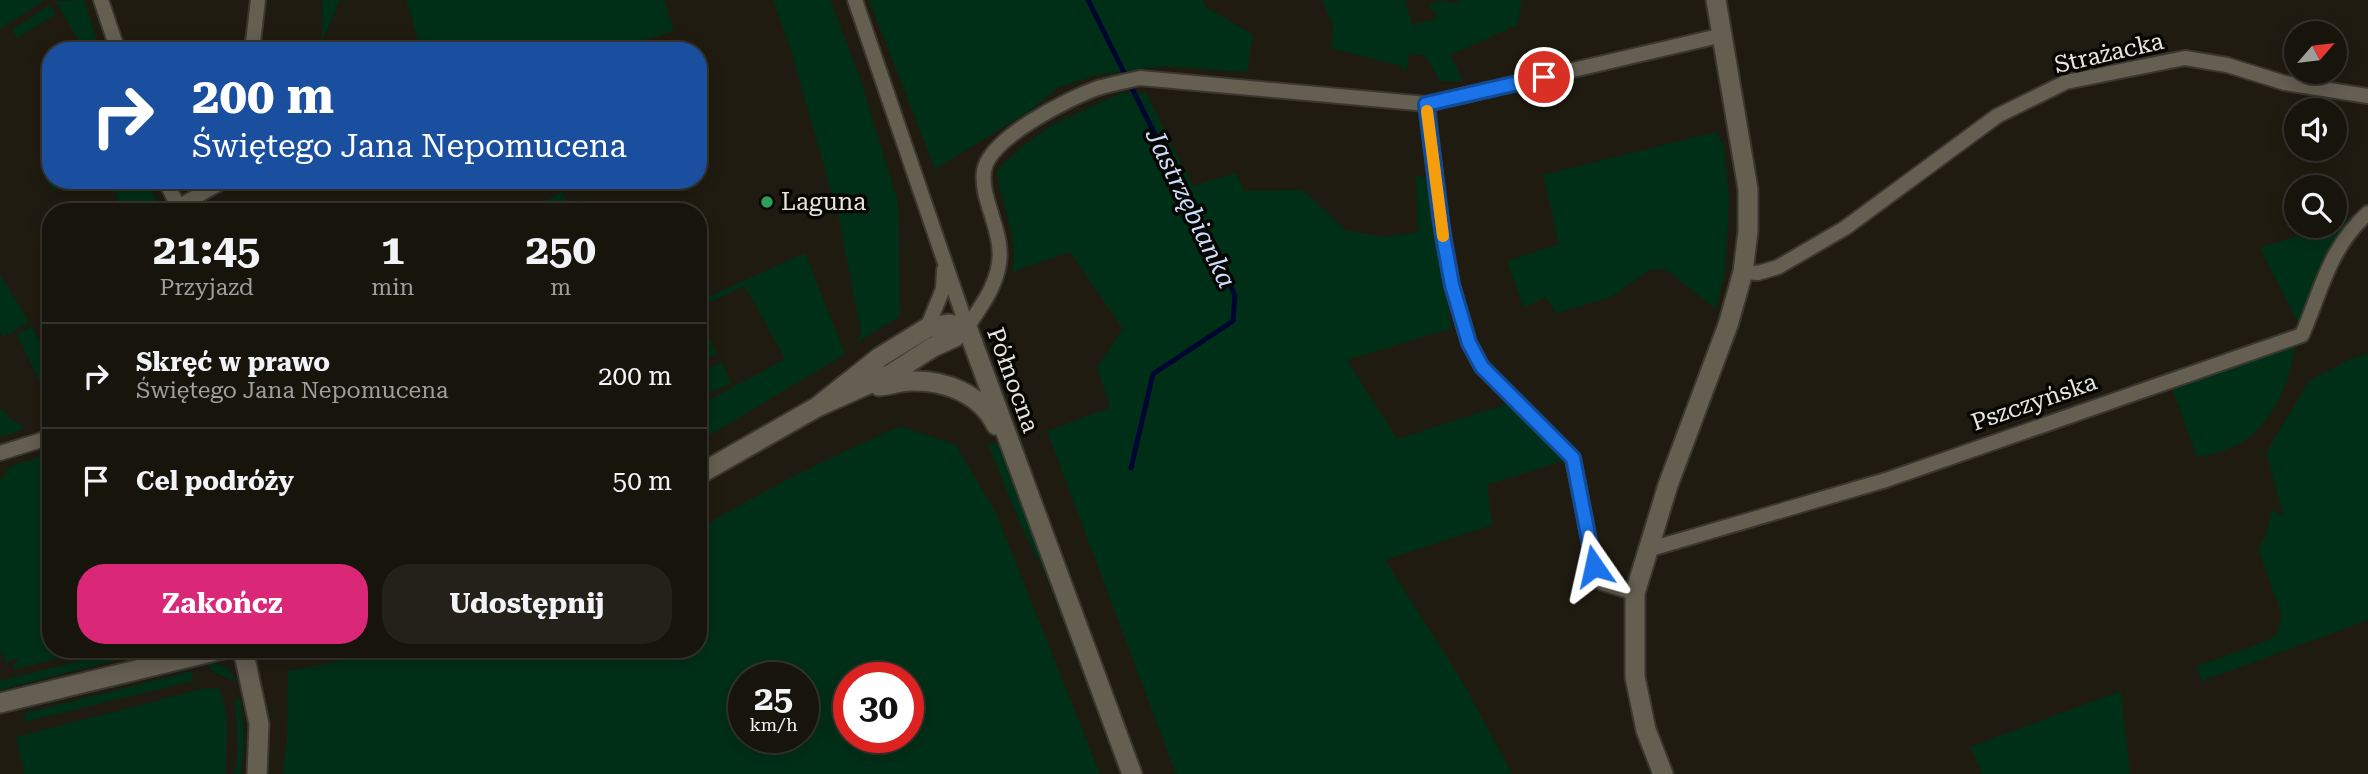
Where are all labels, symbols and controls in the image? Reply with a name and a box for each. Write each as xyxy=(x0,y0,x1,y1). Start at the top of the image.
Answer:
north arrow xyxy=(2284,21,2347,84)
map controls xyxy=(2284,21,2347,238)
street label: Strażacka xyxy=(2052,27,2166,79)
pin xyxy=(1514,47,1574,107)
icon: arrive xyxy=(1525,58,1563,96)
text: 200 m xyxy=(192,68,334,125)
icon: right xyxy=(77,70,168,161)
button: sound xyxy=(2284,98,2347,161)
water label: Jastrzębianka xyxy=(1139,123,1242,292)
text: Świętego Jana Nepomucena xyxy=(192,127,627,165)
button: search xyxy=(2284,175,2347,238)
place label: Laguna xyxy=(781,188,866,216)
marker: Laguna xyxy=(759,194,775,210)
text: 21:45 xyxy=(153,225,260,274)
text: 1 xyxy=(381,225,405,274)
text: 250 xyxy=(525,225,596,274)
text: Przyjazd xyxy=(160,274,254,301)
text: min xyxy=(371,274,414,301)
text: m xyxy=(550,274,571,301)
street label: Północna xyxy=(981,324,1045,436)
text: Skręć w prawo xyxy=(136,347,330,377)
icon: right xyxy=(77,357,115,395)
text: 200 m xyxy=(598,361,672,391)
street label: Pszczyńska xyxy=(1967,367,2101,437)
text: Świętego Jana Nepomucena xyxy=(136,377,449,404)
icon: arrive xyxy=(77,462,115,500)
text: Cel podróży xyxy=(136,466,294,496)
text: 50 m xyxy=(613,466,672,496)
position arrow xyxy=(1557,529,1631,603)
button: Zakończ xyxy=(77,564,368,644)
button: Udostępnij xyxy=(382,564,672,644)
speed limit sign: 30 xyxy=(833,662,924,753)
text: 25 xyxy=(754,678,793,719)
text: km/h xyxy=(749,714,798,735)

